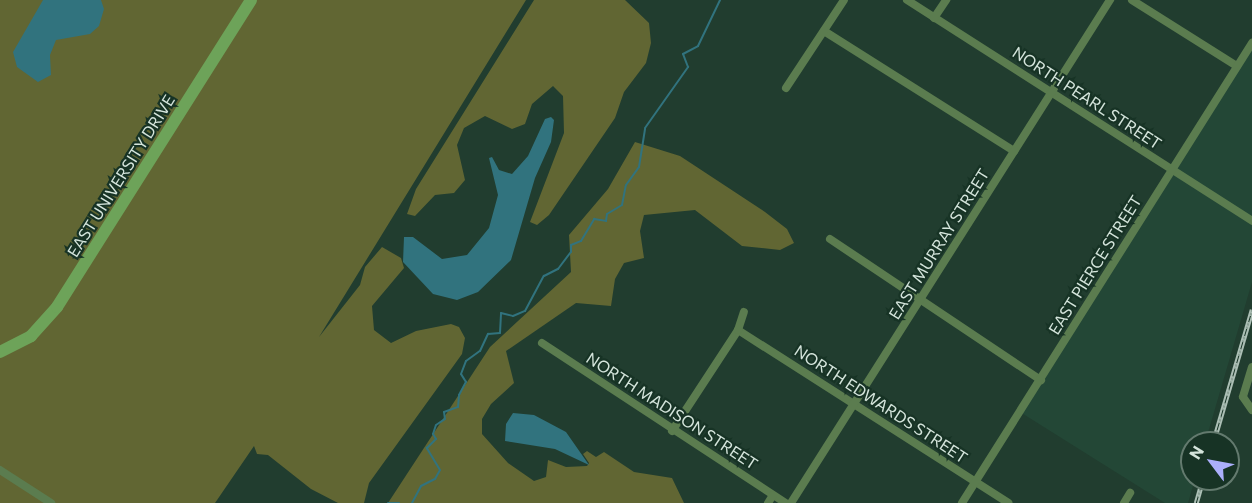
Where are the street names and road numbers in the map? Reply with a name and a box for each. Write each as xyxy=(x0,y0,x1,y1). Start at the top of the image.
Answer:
street label: NORTH PEARL STREET xyxy=(1009,43,1165,153)
street label: EAST UNIVERSITY DRIVE xyxy=(63,91,179,261)
street label: EAST MURRAY STREET xyxy=(885,165,993,323)
street label: EAST PIERCE STREET xyxy=(1044,192,1146,338)
street label: NORTH EDWARDS STREET xyxy=(791,341,971,467)
street label: NORTH MADISON STREET xyxy=(583,348,761,474)

